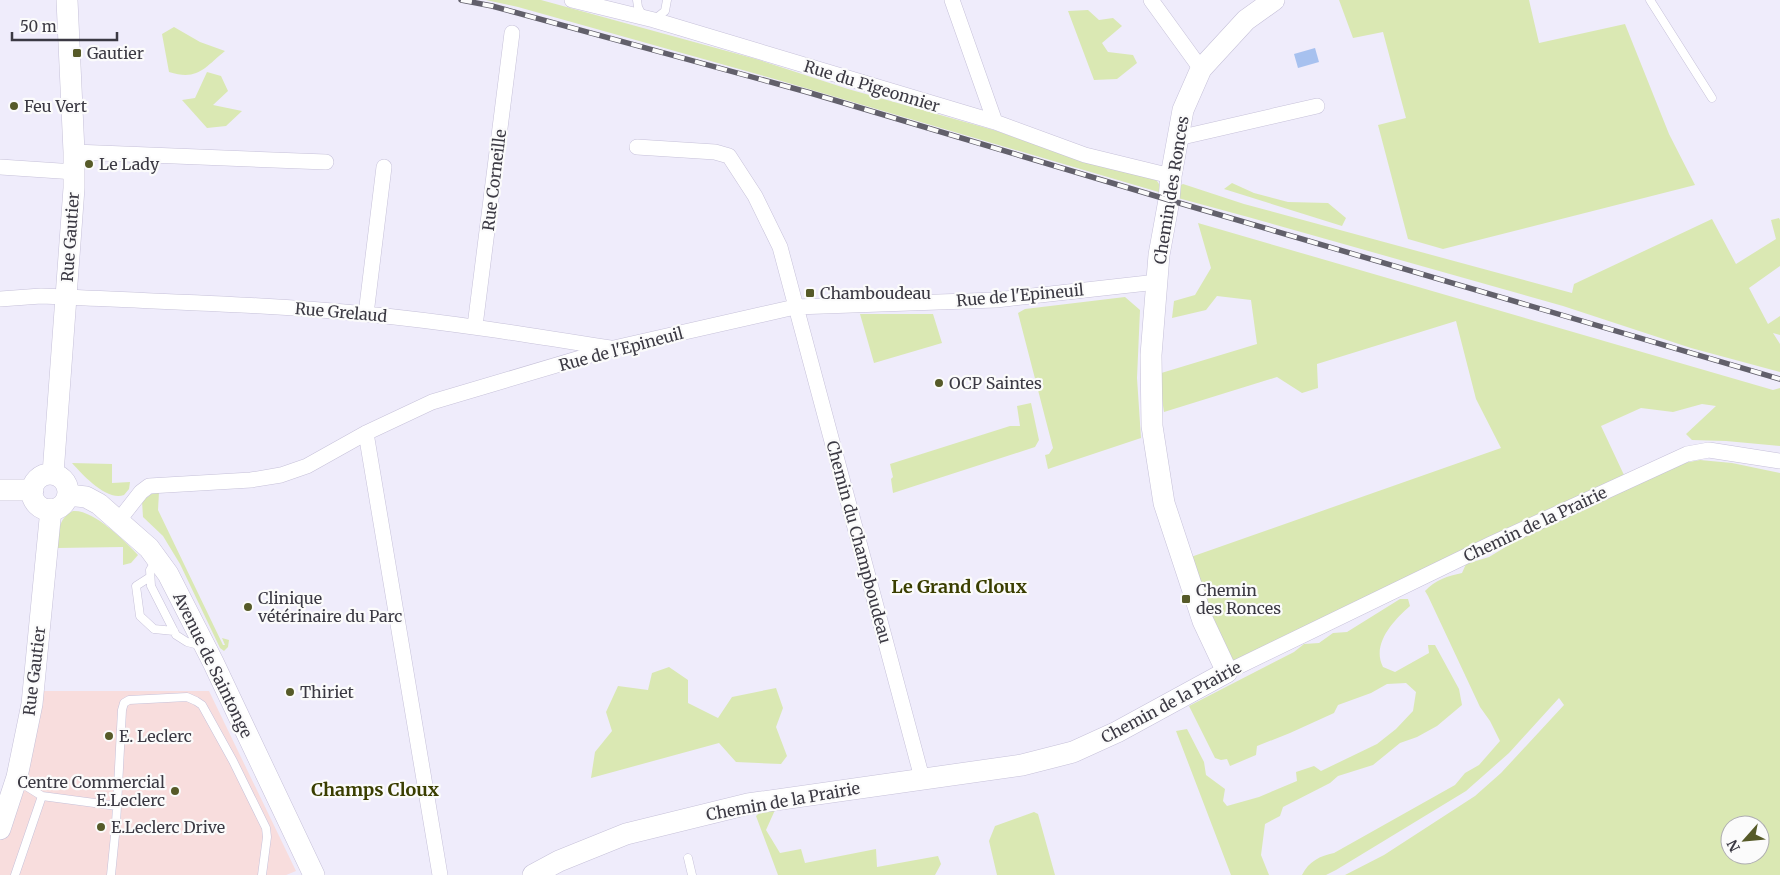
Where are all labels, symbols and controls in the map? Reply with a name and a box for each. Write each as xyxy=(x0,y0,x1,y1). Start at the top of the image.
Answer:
scale bar xyxy=(12,10,118,42)
text: 50 m xyxy=(20,17,57,36)
place label: Gautier xyxy=(87,43,144,63)
marker: Gautier xyxy=(71,47,83,59)
street label: Rue du Pigeonnier xyxy=(802,56,942,116)
place label: Feu Vert xyxy=(24,96,88,116)
marker: Feu Vert xyxy=(8,100,20,112)
street label: Chemin des Ronces xyxy=(1149,114,1193,266)
street label: Rue Corneille xyxy=(478,128,510,232)
place label: Le Lady xyxy=(99,154,160,174)
marker: Le Lady xyxy=(83,158,95,170)
street label: Rue Gautier xyxy=(57,191,83,283)
street label: Rue de l'Epineuil xyxy=(955,279,1085,311)
place label: Chamboudeau xyxy=(820,283,931,303)
marker: Chamboudeau xyxy=(804,287,816,299)
street label: Rue Grelaud xyxy=(294,298,388,326)
street label: Rue de l'Epineuil xyxy=(557,323,685,375)
place label: OCP Saintes xyxy=(949,373,1042,393)
marker: OCP Saintes xyxy=(933,377,945,389)
street label: Chemin du Champboudeau xyxy=(822,438,896,646)
street label: Chemin de la Prairie xyxy=(1460,482,1610,566)
district label: Le Grand Cloux xyxy=(891,575,1027,598)
place label: Chemin des Ronces xyxy=(1196,580,1281,618)
street label: Avenue de Saintonge xyxy=(169,588,257,741)
place label: Clinique vétérinaire du Parc xyxy=(257,588,402,626)
marker: Chemin des Ronces xyxy=(1180,593,1192,605)
marker: Clinique vétérinaire du Parc xyxy=(242,601,254,613)
street label: Rue Gautier xyxy=(19,625,49,717)
street label: Chemin de la Prairie xyxy=(1098,657,1244,747)
place label: Thiriet xyxy=(300,682,355,702)
marker: Thiriet xyxy=(284,686,296,698)
place label: E. Leclerc xyxy=(119,726,192,746)
marker: E. Leclerc xyxy=(103,730,115,742)
place label: Centre Commercial E.Leclerc xyxy=(18,772,165,810)
district label: Champs Cloux xyxy=(311,778,439,801)
street label: Chemin de la Prairie xyxy=(705,778,861,824)
marker: Centre Commercial E.Leclerc xyxy=(169,785,181,797)
north arrow xyxy=(1720,815,1770,865)
place label: E.Leclerc Drive xyxy=(111,817,225,837)
marker: E.Leclerc Drive xyxy=(95,821,107,833)
text: N xyxy=(1723,837,1744,855)

